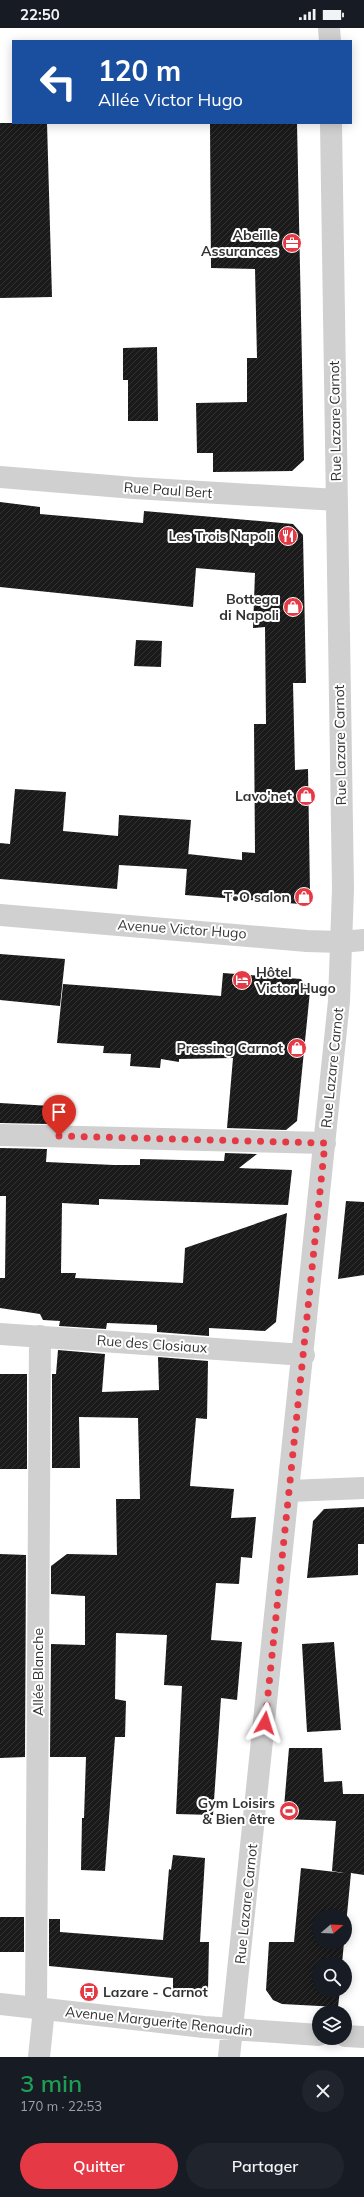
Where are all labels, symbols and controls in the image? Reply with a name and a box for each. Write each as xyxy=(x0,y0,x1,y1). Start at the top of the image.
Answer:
text: 22:50 xyxy=(20,5,60,24)
text: 120 m xyxy=(98,53,181,88)
icon: left xyxy=(32,56,84,108)
text: Allée Victor Hugo xyxy=(98,88,243,111)
place label: Abeille Assurances xyxy=(201,226,278,260)
office icon: Abeille Assurances xyxy=(281,232,303,254)
street label: Rue Lazare Carnot xyxy=(325,360,345,482)
street label: Rue Paul Bert xyxy=(123,478,213,502)
restaurant icon: Les Trois Napoli xyxy=(277,525,299,547)
place label: Les Trois Napoli xyxy=(168,527,274,545)
place label: Bottega di Napoli xyxy=(219,590,279,624)
shop icon: Bottega di Napoli xyxy=(282,596,304,618)
street label: Rue Lazare Carnot xyxy=(330,684,350,806)
shop icon: Lavo'net xyxy=(295,785,317,807)
place label: Lavo'net xyxy=(235,787,293,805)
shop icon: T•O salon xyxy=(293,886,315,908)
place label: T•O salon xyxy=(224,888,290,906)
street label: Avenue Victor Hugo xyxy=(117,916,247,942)
place label: Hôtel Victor Hugo xyxy=(255,963,336,997)
hotel icon: Hôtel Victor Hugo xyxy=(231,969,253,991)
street label: Rue Lazare Carnot xyxy=(317,1007,347,1129)
shop icon: Pressing Carnot xyxy=(286,1037,308,1059)
place label: Pressing Carnot xyxy=(177,1039,284,1057)
pin xyxy=(42,1095,76,1136)
icon: arrive xyxy=(48,1101,70,1123)
street label: Rue des Closiaux xyxy=(96,1331,208,1357)
street label: Allée Blanche xyxy=(29,1628,47,1716)
position arrow xyxy=(244,1702,286,1744)
place label: Gym Loisirs & Bien être xyxy=(198,1794,275,1828)
sports icon: Gym Loisirs & Bien être xyxy=(278,1800,300,1822)
street label: Rue Lazare Carnot xyxy=(231,1843,261,1965)
north arrow xyxy=(312,1909,352,1949)
map controls xyxy=(312,1909,352,2045)
button: search xyxy=(312,1957,352,1997)
bus stop icon: Lazare - Carnot xyxy=(78,1981,100,2003)
place label: Lazare - Carnot xyxy=(103,1983,209,2001)
street label: Avenue Marguerite Renaudin xyxy=(64,2002,254,2040)
button: layers xyxy=(312,2005,352,2045)
text: 3 min xyxy=(20,2068,82,2098)
button: close xyxy=(302,2070,344,2112)
text: 170 m · 22:53 xyxy=(20,2098,102,2114)
button: Quitter xyxy=(20,2143,178,2189)
button: Partager xyxy=(186,2143,344,2189)

